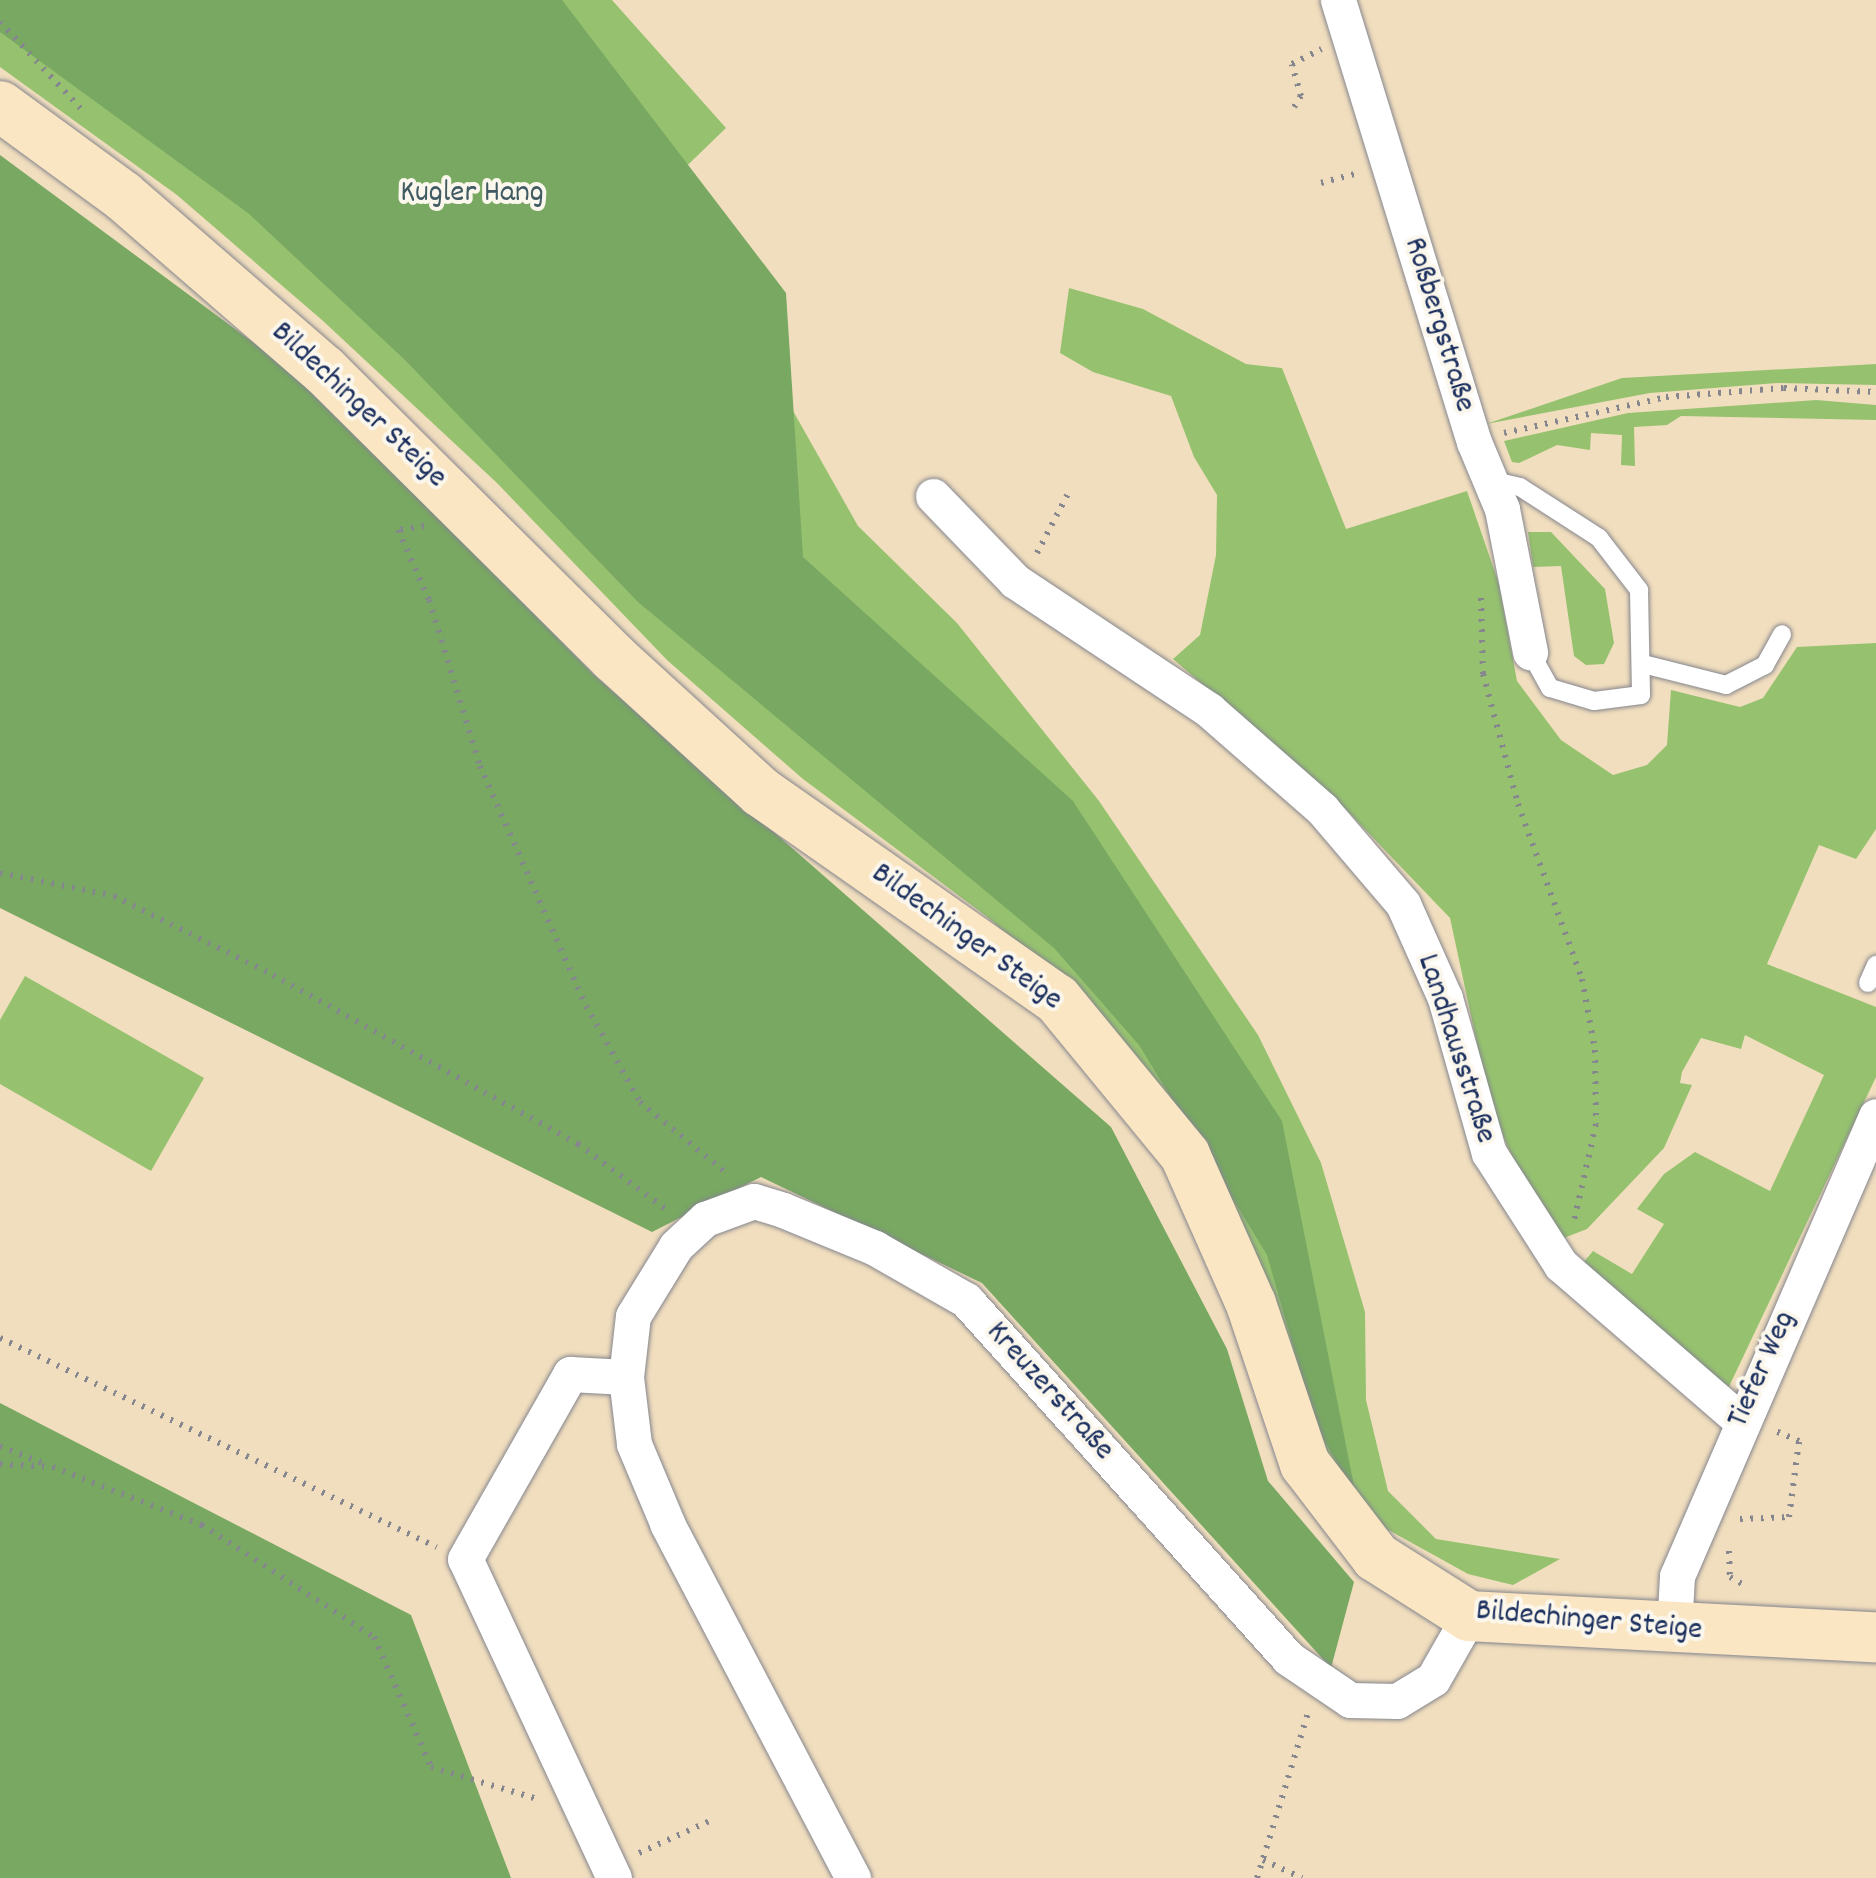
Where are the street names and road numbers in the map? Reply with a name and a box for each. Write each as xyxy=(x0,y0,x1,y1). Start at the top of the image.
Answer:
street label: Roßbergstraße xyxy=(1393,233,1483,417)
street label: Bildechinger Steige xyxy=(262,315,454,497)
street label: Bildechinger Steige xyxy=(863,856,1069,1020)
street label: Landhausstraße xyxy=(1406,950,1504,1148)
street label: Tiefer Weg xyxy=(1720,1306,1806,1434)
street label: Kreuzerstraße xyxy=(976,1314,1122,1470)
street label: Bildechinger Steige xyxy=(1474,1593,1704,1651)

